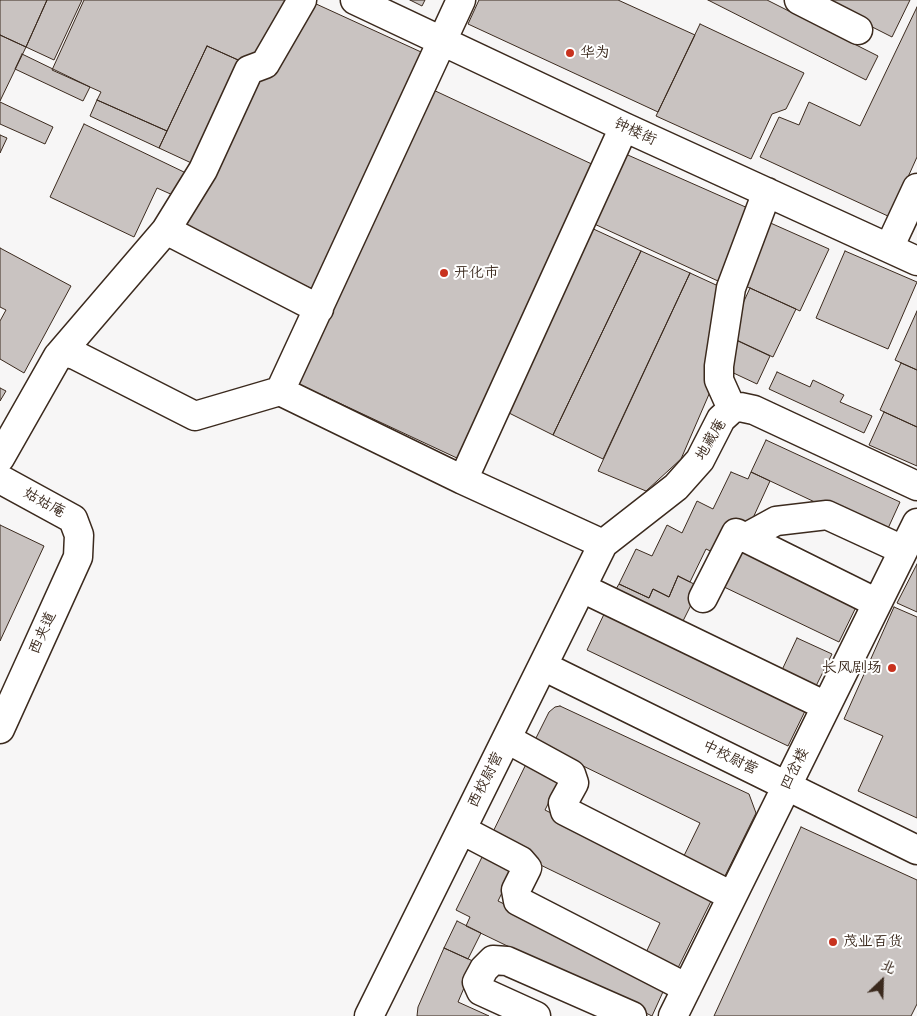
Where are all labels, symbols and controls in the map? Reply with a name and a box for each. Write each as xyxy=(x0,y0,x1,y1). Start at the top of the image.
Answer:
place label: 华为 xyxy=(580,44,610,62)
marker: 华为 xyxy=(564,47,576,59)
street label: 钟楼街 xyxy=(611,114,659,150)
place label: 开化市 xyxy=(454,264,499,282)
marker: 开化市 xyxy=(438,267,450,279)
street label: 地藏庵 xyxy=(692,416,730,464)
street label: 姑姑庵 xyxy=(20,484,68,522)
street label: 西夹道 xyxy=(26,609,60,657)
place label: 长风剧场 xyxy=(822,659,882,677)
marker: 长风剧场 xyxy=(886,662,898,674)
street label: 中校尉营 xyxy=(699,737,761,779)
street label: 四岔楼 xyxy=(777,745,813,793)
street label: 西校尉营 xyxy=(464,749,508,811)
place label: 茂业百货 xyxy=(843,933,903,951)
marker: 茂业百货 xyxy=(827,936,839,948)
north arrow xyxy=(857,956,907,1006)
text: 北 xyxy=(878,956,898,977)

